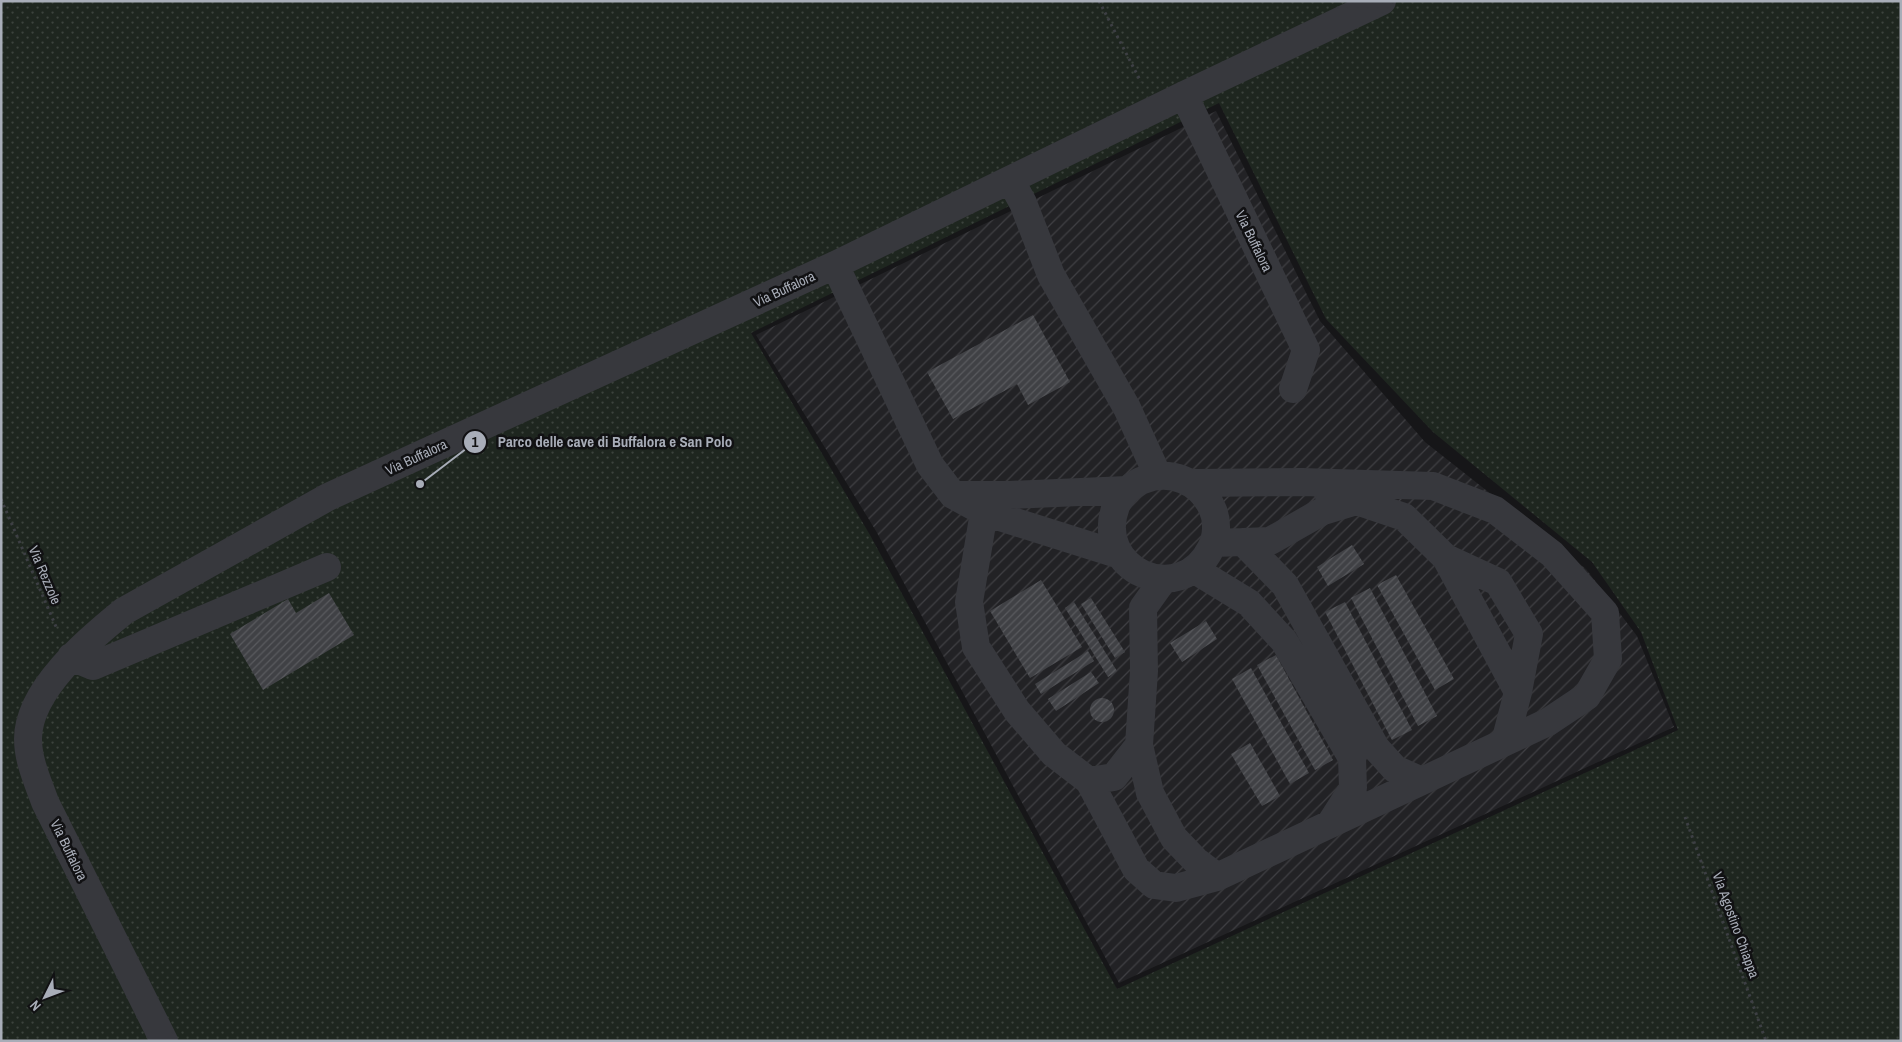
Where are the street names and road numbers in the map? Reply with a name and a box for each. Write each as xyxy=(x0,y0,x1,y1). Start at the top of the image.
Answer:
street label: Via Buffalora xyxy=(1231,207,1277,275)
street label: Via Buffalora xyxy=(750,267,818,311)
street label: Via Buffalora xyxy=(382,435,450,479)
street label: Via Rezzole xyxy=(25,543,65,607)
street label: Via Buffalora xyxy=(46,816,92,884)
street label: Via Agostino Chiappa xyxy=(1708,870,1764,981)

